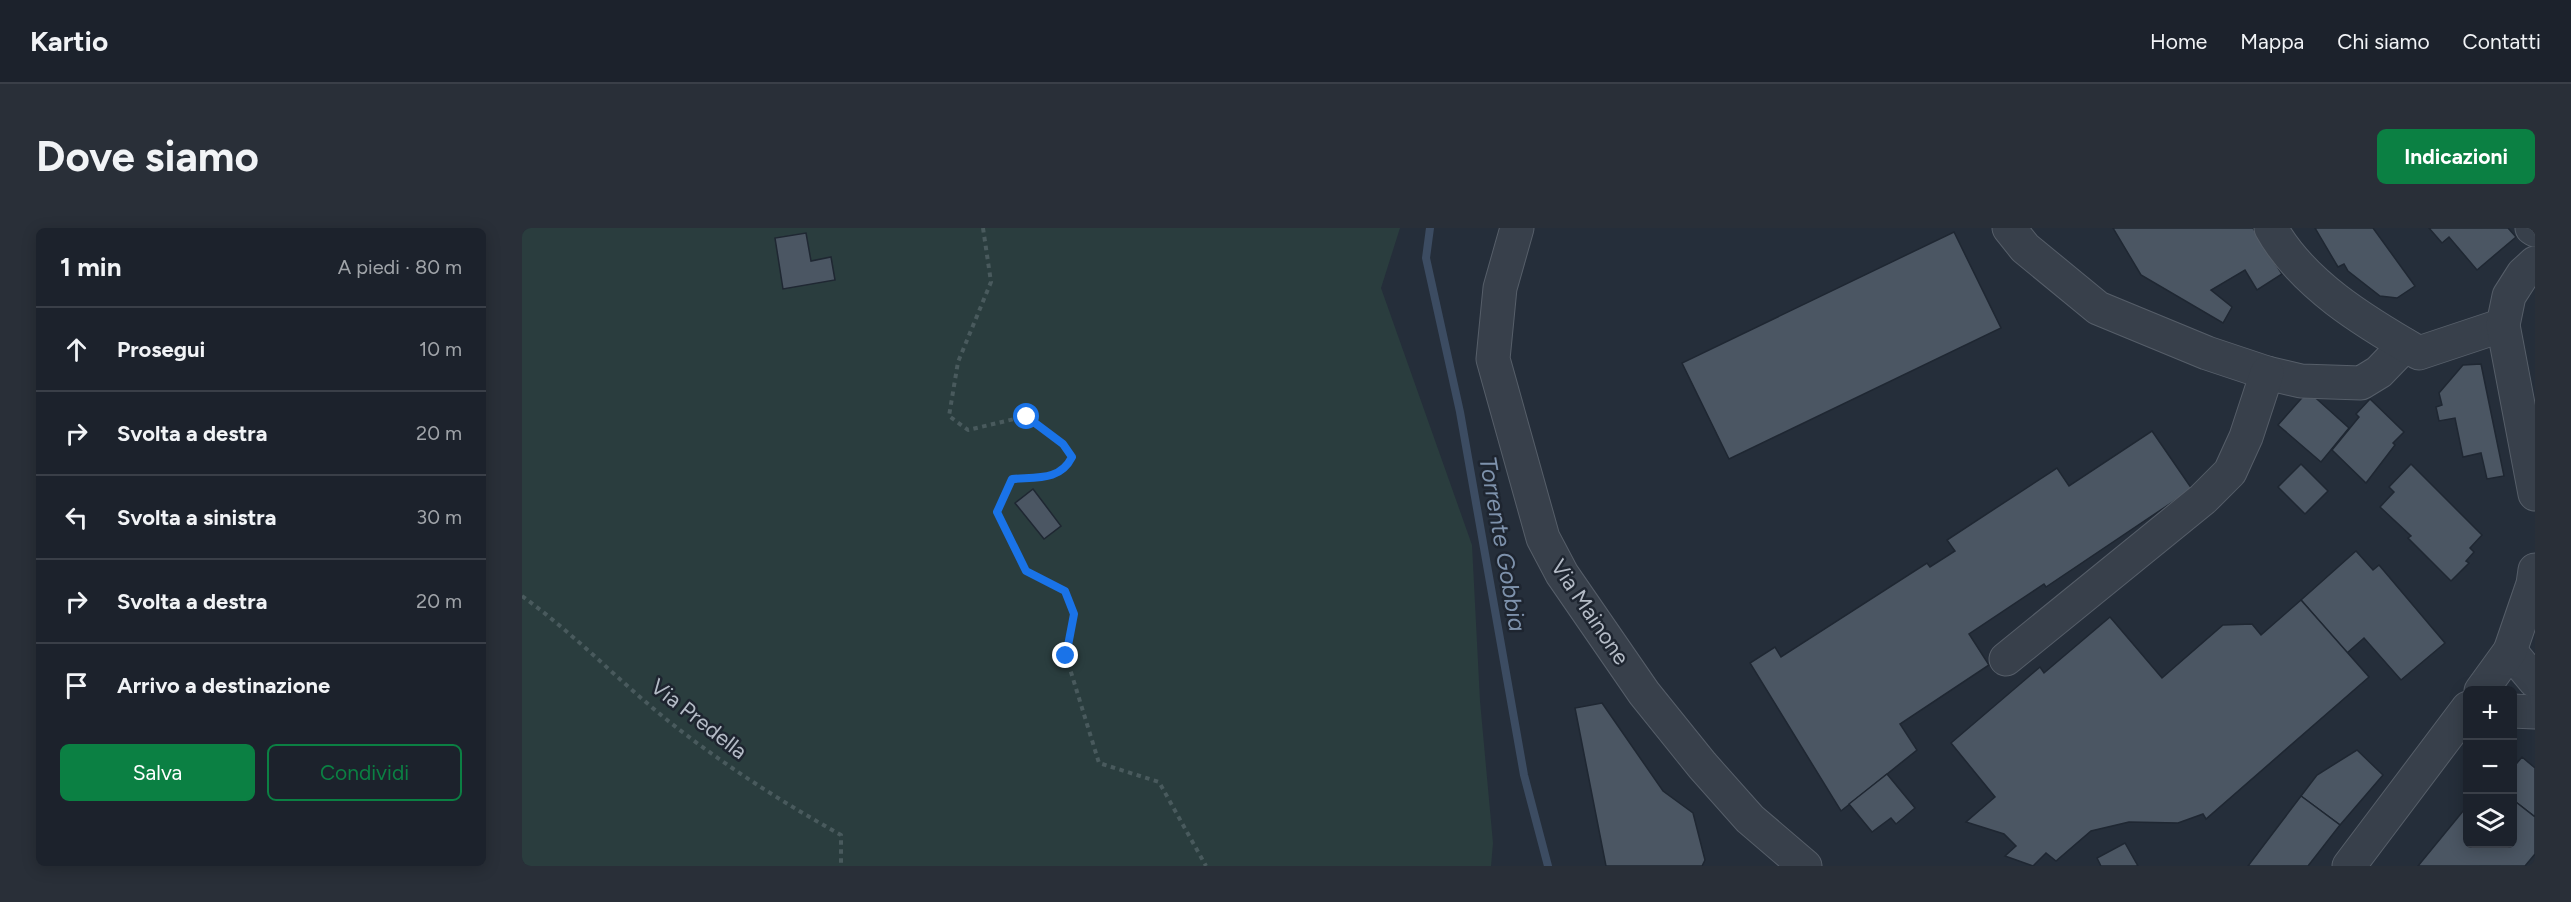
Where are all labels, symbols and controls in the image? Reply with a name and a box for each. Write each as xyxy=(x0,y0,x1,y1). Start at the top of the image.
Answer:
text: Kartio xyxy=(30,24,108,58)
text: Home xyxy=(2150,29,2207,54)
text: Mappa xyxy=(2240,29,2304,54)
text: Chi siamo xyxy=(2337,29,2430,54)
text: Contatti xyxy=(2463,29,2541,54)
button: Indicazioni xyxy=(2377,129,2535,184)
text: Dove siamo xyxy=(36,131,259,182)
text: 1 min xyxy=(60,251,121,283)
text: A piedi · 80 m xyxy=(338,255,462,279)
icon: ahead xyxy=(60,333,93,366)
text: Prosegui xyxy=(117,336,205,363)
text: 10 m xyxy=(419,337,462,361)
route start xyxy=(1013,403,1039,429)
icon: right xyxy=(60,417,93,450)
text: Svolta a destra xyxy=(117,420,267,447)
text: 20 m xyxy=(416,421,462,445)
water label: Torrente Gobbia xyxy=(1473,454,1533,634)
icon: left xyxy=(60,501,93,534)
text: Svolta a sinistra xyxy=(117,504,276,531)
text: 30 m xyxy=(416,505,462,529)
street label: Via Mainone xyxy=(1545,554,1635,670)
icon: right xyxy=(60,585,93,618)
text: Svolta a destra xyxy=(117,588,267,615)
text: 20 m xyxy=(416,589,462,613)
route end xyxy=(1052,642,1078,668)
icon: arrive xyxy=(60,669,93,702)
text: Arrivo a destinazione xyxy=(117,672,330,699)
street label: Via Predella xyxy=(645,673,753,765)
map controls xyxy=(2463,686,2517,848)
button: + xyxy=(2463,686,2517,740)
button: − xyxy=(2463,740,2517,794)
button: Salva xyxy=(60,744,255,801)
button: Condividi xyxy=(267,744,462,801)
button: layers xyxy=(2463,794,2517,848)

